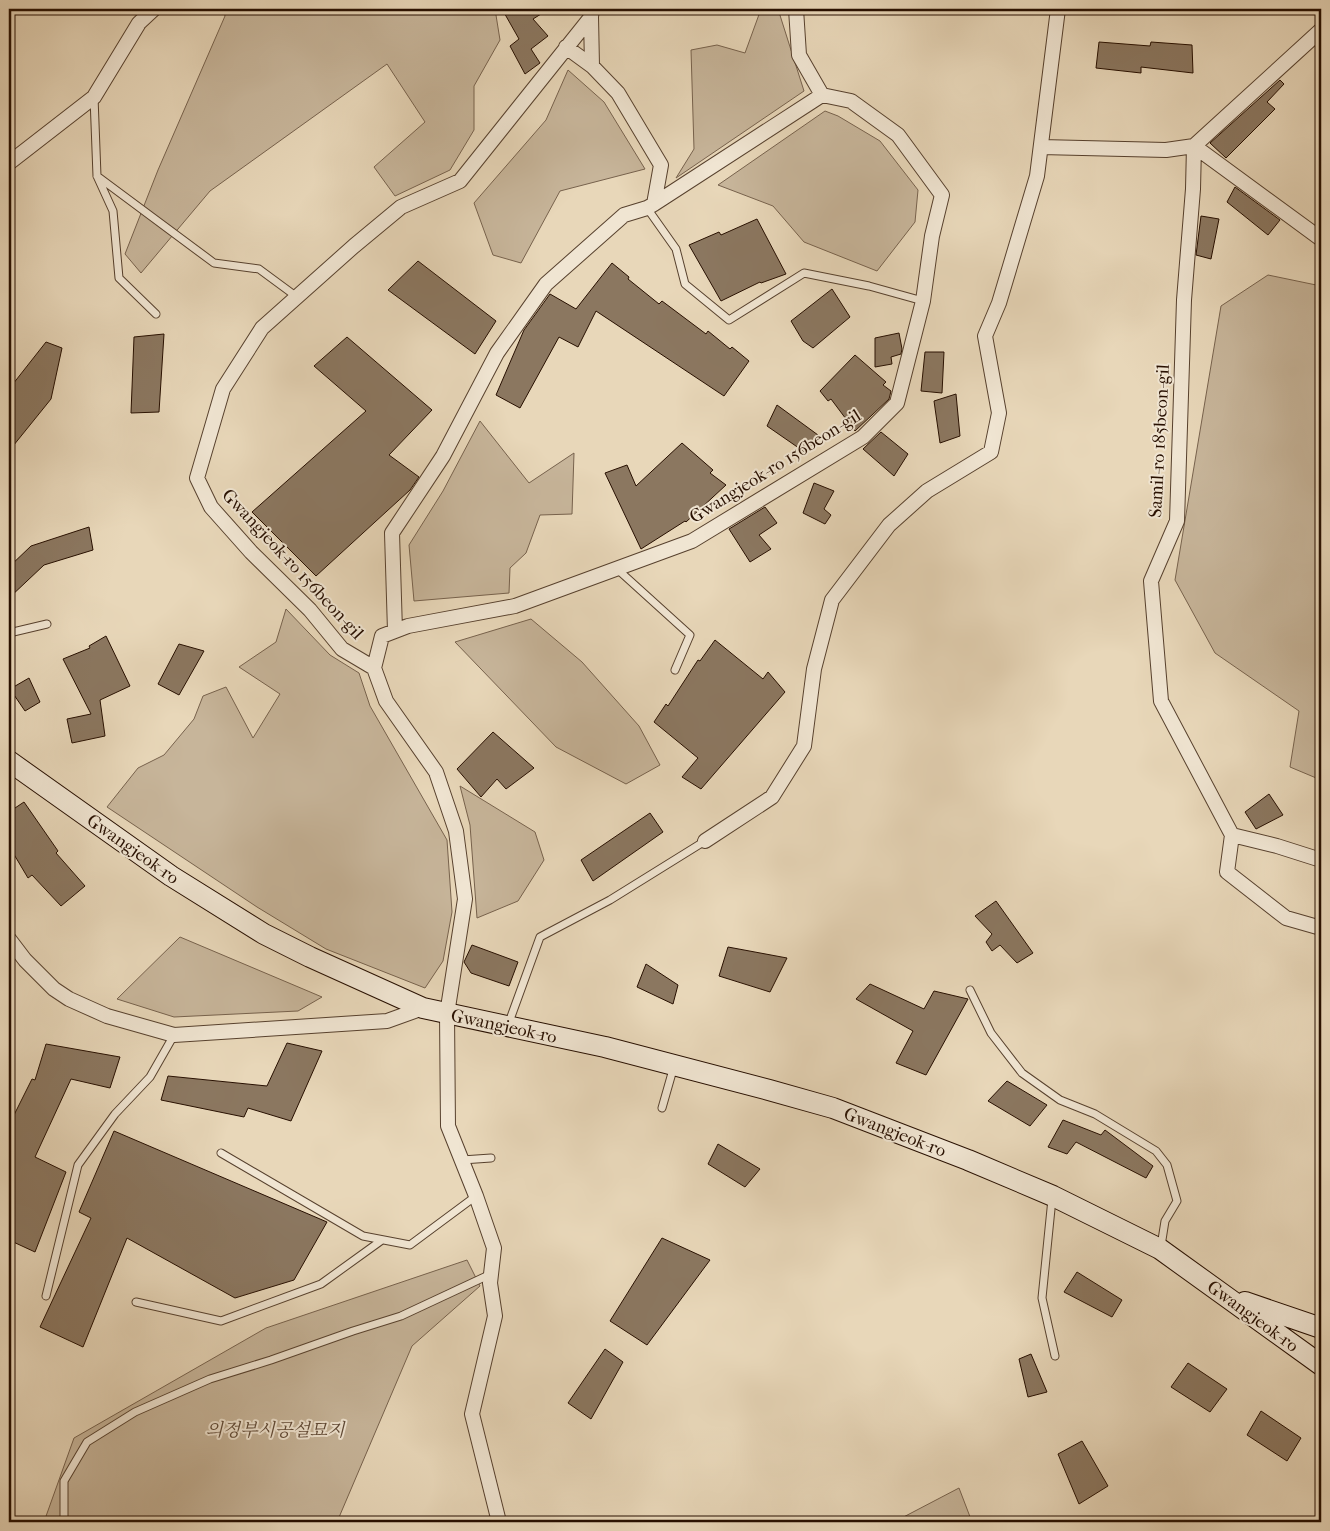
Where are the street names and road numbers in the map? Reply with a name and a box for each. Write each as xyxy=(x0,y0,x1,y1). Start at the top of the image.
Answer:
street label: Samil-ro 185beon-gil xyxy=(1145,364,1174,518)
street label: Gwangjeok-ro 156beon-gil xyxy=(686,405,865,528)
street label: Gwangjeok-ro 156beon-gil xyxy=(217,485,368,644)
street label: Gwangjeok-ro xyxy=(83,810,183,889)
street label: Gwangjeok-ro xyxy=(449,1005,559,1048)
street label: Gwangjeok-ro xyxy=(841,1103,949,1162)
street label: Gwangjeok-ro xyxy=(1203,1276,1302,1357)

